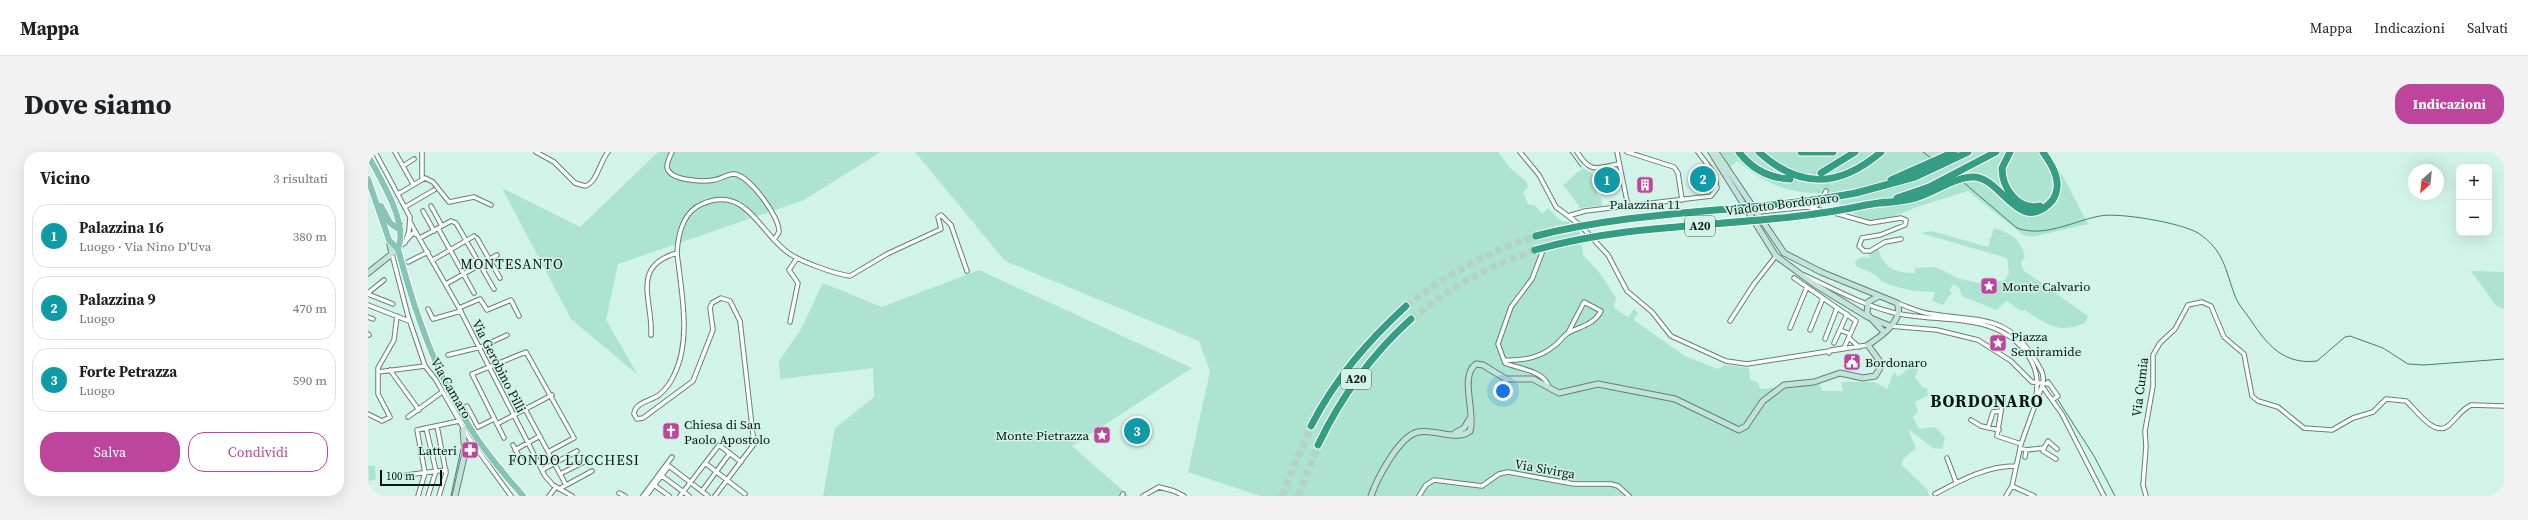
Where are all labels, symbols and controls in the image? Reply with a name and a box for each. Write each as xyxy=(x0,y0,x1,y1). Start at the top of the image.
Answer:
text: Mappa xyxy=(20,15,79,41)
text: Mappa xyxy=(2310,18,2352,38)
text: Indicazioni xyxy=(2374,18,2445,38)
text: Salvati xyxy=(2467,18,2508,38)
button: Indicazioni xyxy=(2395,84,2504,124)
text: Dove siamo xyxy=(24,85,171,123)
pin: 2 xyxy=(1690,164,1716,194)
north arrow xyxy=(2408,164,2444,200)
map controls xyxy=(2456,164,2492,236)
button: + xyxy=(2456,164,2492,200)
pin: 1 xyxy=(1594,165,1620,195)
text: Vicino xyxy=(40,166,90,190)
text: 3 risultati xyxy=(273,170,328,187)
building icon: Palazzina 11 xyxy=(1635,175,1655,195)
street label: Viadotto Bordonaro xyxy=(1724,189,1840,219)
place label: Palazzina 11 xyxy=(1610,196,1680,213)
button: − xyxy=(2456,200,2492,236)
road number: A20 xyxy=(1685,216,1715,236)
text: Palazzina 16 xyxy=(79,217,164,238)
text: 1 xyxy=(50,228,58,245)
text: 380 m xyxy=(293,228,327,245)
text: Luogo · Via Nino D'Uva xyxy=(79,238,211,255)
district label: MONTESANTO xyxy=(460,254,564,274)
place icon: Monte Calvario xyxy=(1979,276,1999,296)
place label: Monte Calvario xyxy=(2002,278,2090,295)
text: Palazzina 9 xyxy=(79,289,156,310)
text: 2 xyxy=(50,300,58,317)
text: 470 m xyxy=(293,300,327,317)
text: Luogo xyxy=(79,310,115,327)
street label: Via Gerobino Pilli xyxy=(468,316,530,416)
place label: Piazza Semiramide xyxy=(2011,328,2082,360)
place icon: Piazza Semiramide xyxy=(1988,333,2008,353)
public building icon: Bordonaro xyxy=(1842,352,1862,372)
place label: Bordonaro xyxy=(1865,354,1927,371)
street label: Via Camaro xyxy=(427,355,475,421)
street label: Via Cumia xyxy=(2128,356,2152,418)
text: Forte Petrazza xyxy=(79,361,177,382)
road number: A20 xyxy=(1341,369,1371,389)
text: 3 xyxy=(50,372,58,389)
text: 590 m xyxy=(293,372,327,389)
your location xyxy=(1493,381,1513,401)
text: Luogo xyxy=(79,382,115,399)
district label: BORDONARO xyxy=(1930,389,2044,413)
place label: Chiesa di San Paolo Apostolo xyxy=(684,416,770,448)
pin: 3 xyxy=(1124,416,1150,446)
church icon: Chiesa di San Paolo Apostolo xyxy=(661,421,681,441)
place icon: Monte Pietrazza xyxy=(1092,425,1112,445)
place label: Monte Pietrazza xyxy=(996,427,1089,444)
button: Salva xyxy=(40,432,180,472)
button: Condividi xyxy=(188,432,328,472)
pharmacy icon: Latteri xyxy=(460,440,480,460)
place label: Latteri xyxy=(418,442,457,459)
district label: FONDO LUCCHESI xyxy=(508,450,640,470)
street label: Via Sivirga xyxy=(1513,455,1577,483)
scale bar xyxy=(380,468,442,487)
text: 100 m xyxy=(386,469,415,484)

